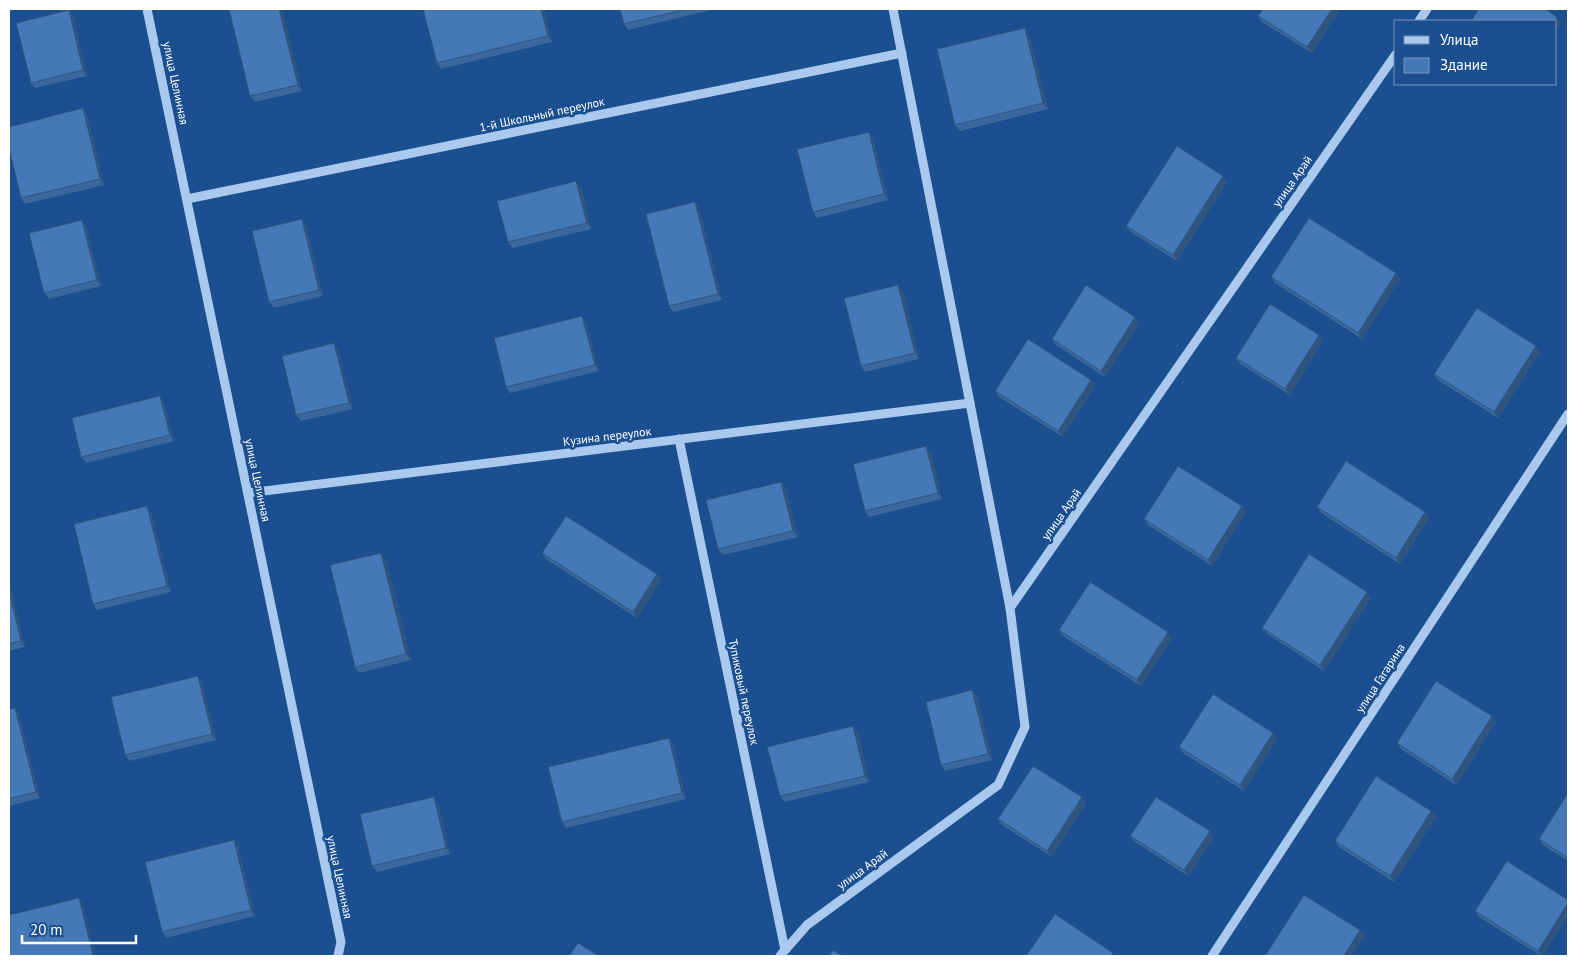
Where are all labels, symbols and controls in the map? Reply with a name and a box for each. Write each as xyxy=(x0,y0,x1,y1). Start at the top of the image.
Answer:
legend xyxy=(1394,20,1557,85)
text: Улица xyxy=(1440,30,1478,49)
street label: улица Целинная xyxy=(160,40,192,126)
text: Здание xyxy=(1440,55,1488,74)
street label: 1-й Школьный переулок xyxy=(478,93,606,135)
street label: улица Арай xyxy=(1269,152,1315,210)
street label: Кузина переулок xyxy=(562,423,652,449)
street label: улица Целинная xyxy=(242,437,274,523)
street label: улица Арай xyxy=(1038,485,1084,543)
street label: Тупиковый переулок xyxy=(725,638,763,747)
street label: улица Гагарина xyxy=(1352,641,1408,715)
street label: улица Целинная xyxy=(324,834,356,920)
street label: улица Арай xyxy=(834,845,890,893)
scale bar xyxy=(22,912,136,944)
text: 20 m xyxy=(30,920,63,939)

